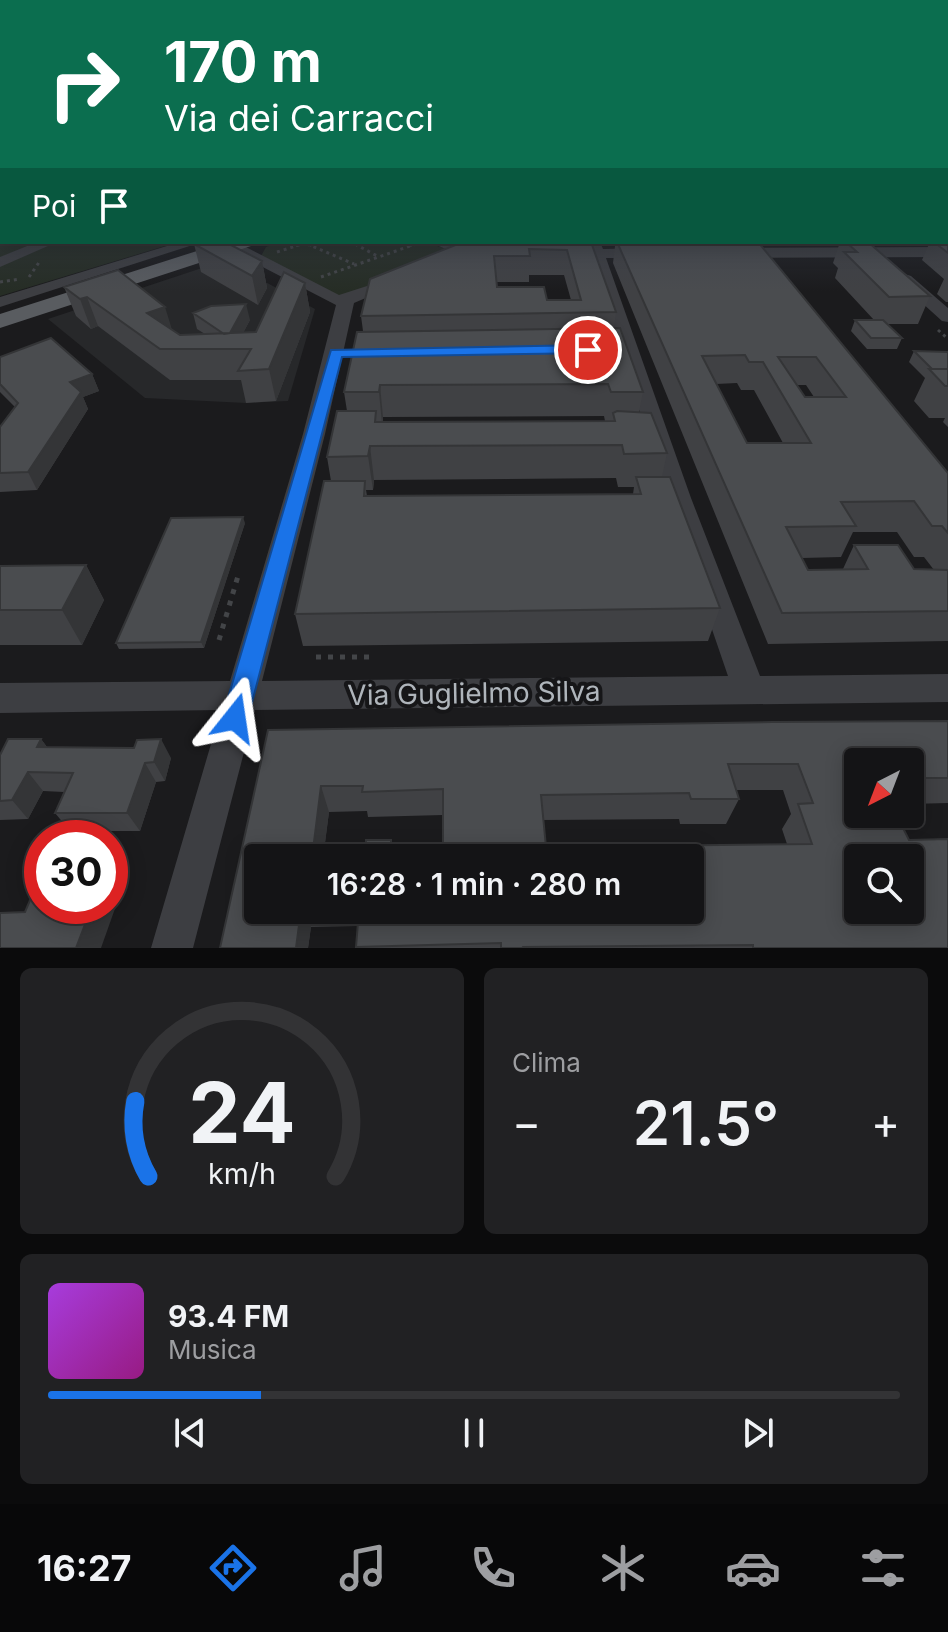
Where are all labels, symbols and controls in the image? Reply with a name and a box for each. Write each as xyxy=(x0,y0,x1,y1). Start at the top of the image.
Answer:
text: 170 m xyxy=(164,28,322,96)
icon: right xyxy=(32,32,136,136)
text: Via dei Carracci xyxy=(164,96,434,140)
icon: arrive xyxy=(92,184,136,228)
text: Poi xyxy=(32,188,76,224)
pin xyxy=(554,316,622,384)
icon: arrive xyxy=(566,328,610,372)
street label: Via Guglielmo Silva xyxy=(347,674,601,712)
position arrow xyxy=(193,676,277,760)
north arrow xyxy=(844,748,924,828)
map controls xyxy=(844,748,924,924)
speed limit sign: 30 xyxy=(24,820,128,924)
button: search xyxy=(844,844,924,924)
text: 16:28 · 1 min · 280 m xyxy=(327,866,621,902)
text: Clima xyxy=(512,1047,581,1078)
text: 24 xyxy=(188,1062,296,1163)
text: 21.5° xyxy=(633,1087,779,1159)
text: − xyxy=(512,1096,541,1150)
text: + xyxy=(871,1096,900,1150)
text: km/h xyxy=(208,1156,276,1191)
text: 93.4 FM xyxy=(168,1298,289,1334)
text: Musica xyxy=(168,1334,257,1365)
icon: previous xyxy=(168,1411,212,1455)
icon: pause xyxy=(452,1411,496,1455)
icon: next xyxy=(736,1411,780,1455)
icon: directions xyxy=(205,1540,261,1596)
icon: music xyxy=(335,1540,391,1596)
icon: phone xyxy=(465,1540,521,1596)
icon: climate xyxy=(595,1540,651,1596)
icon: car xyxy=(725,1540,781,1596)
icon: filters xyxy=(855,1540,911,1596)
text: 16:27 xyxy=(37,1546,132,1590)

